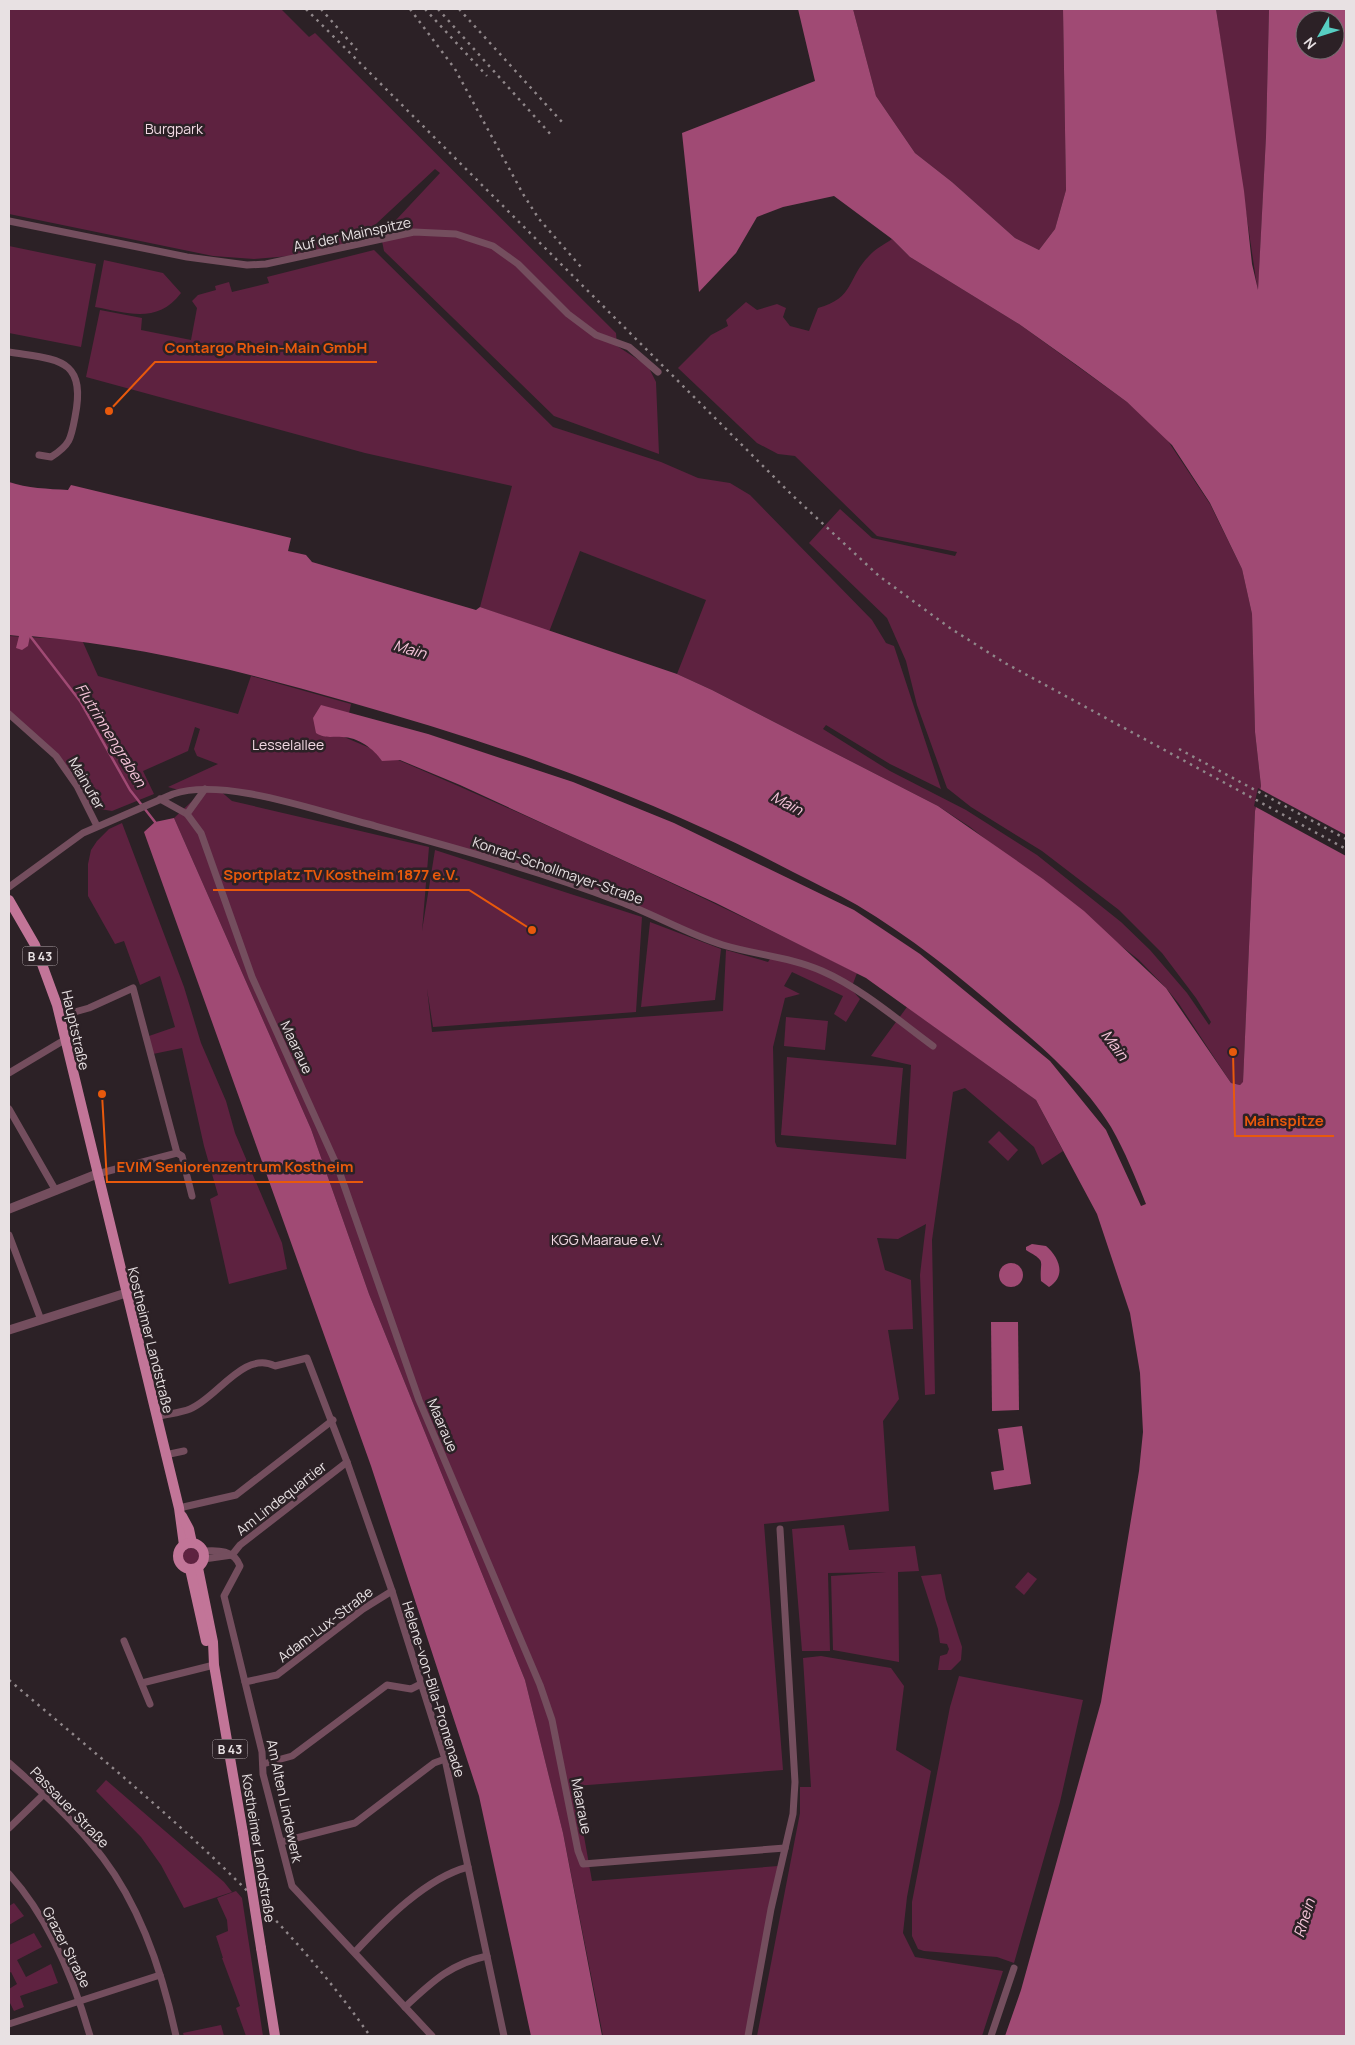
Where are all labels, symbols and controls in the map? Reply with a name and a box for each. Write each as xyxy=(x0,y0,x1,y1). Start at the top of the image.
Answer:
north arrow xyxy=(1295,10,1345,60)
text: N xyxy=(1299,34,1320,53)
park label: Burgpark xyxy=(145,119,204,138)
street label: Auf der Mainspitze xyxy=(291,212,413,256)
callout: Contargo Rhein-Main GmbH xyxy=(155,332,377,362)
text: Contargo Rhein-Main GmbH xyxy=(165,337,367,358)
water label: Main xyxy=(391,634,430,664)
water label: Flutrinnengraben xyxy=(71,679,152,792)
park label: Lesselallee xyxy=(252,735,324,754)
street label: Mainufer xyxy=(64,753,110,813)
water label: Main xyxy=(767,786,808,821)
street label: Konrad-Schollmayer-Straße xyxy=(470,832,646,908)
callout: Sportplatz TV Kostheim 1877 e.V. xyxy=(213,860,469,890)
text: Sportplatz TV Kostheim 1877 e.V. xyxy=(223,864,459,885)
road number: B 43 xyxy=(22,946,58,966)
street label: Hauptstraße xyxy=(58,988,94,1072)
street label: Maaraue xyxy=(276,1017,318,1077)
water label: Main xyxy=(1097,1025,1134,1066)
callout: Mainspitze xyxy=(1235,1106,1334,1136)
text: Mainspitze xyxy=(1244,1110,1324,1131)
callout: EVIM Seniorenzentrum Kostheim xyxy=(107,1152,363,1182)
text: EVIM Seniorenzentrum Kostheim xyxy=(117,1156,353,1177)
park label: KGG Maaraue e.V. xyxy=(551,1230,663,1249)
street label: Kostheimer Landstraße xyxy=(124,1265,178,1415)
street label: Maaraue xyxy=(423,1395,463,1455)
street label: Am Lindequartier xyxy=(232,1457,330,1539)
street label: Adam-Lux-Straße xyxy=(273,1582,377,1666)
street label: Helene-von-Bila-Promenade xyxy=(398,1599,470,1779)
street label: Am Alten Lindewerk xyxy=(263,1738,308,1865)
road number: B 43 xyxy=(212,1740,248,1758)
street label: Passauer Straße xyxy=(26,1762,114,1852)
street label: Kostheimer Landstraße xyxy=(238,1772,280,1924)
street label: Maaraue xyxy=(567,1777,597,1835)
water label: Rhein xyxy=(1288,1895,1320,1940)
street label: Grazer Straße xyxy=(38,1903,96,1991)

